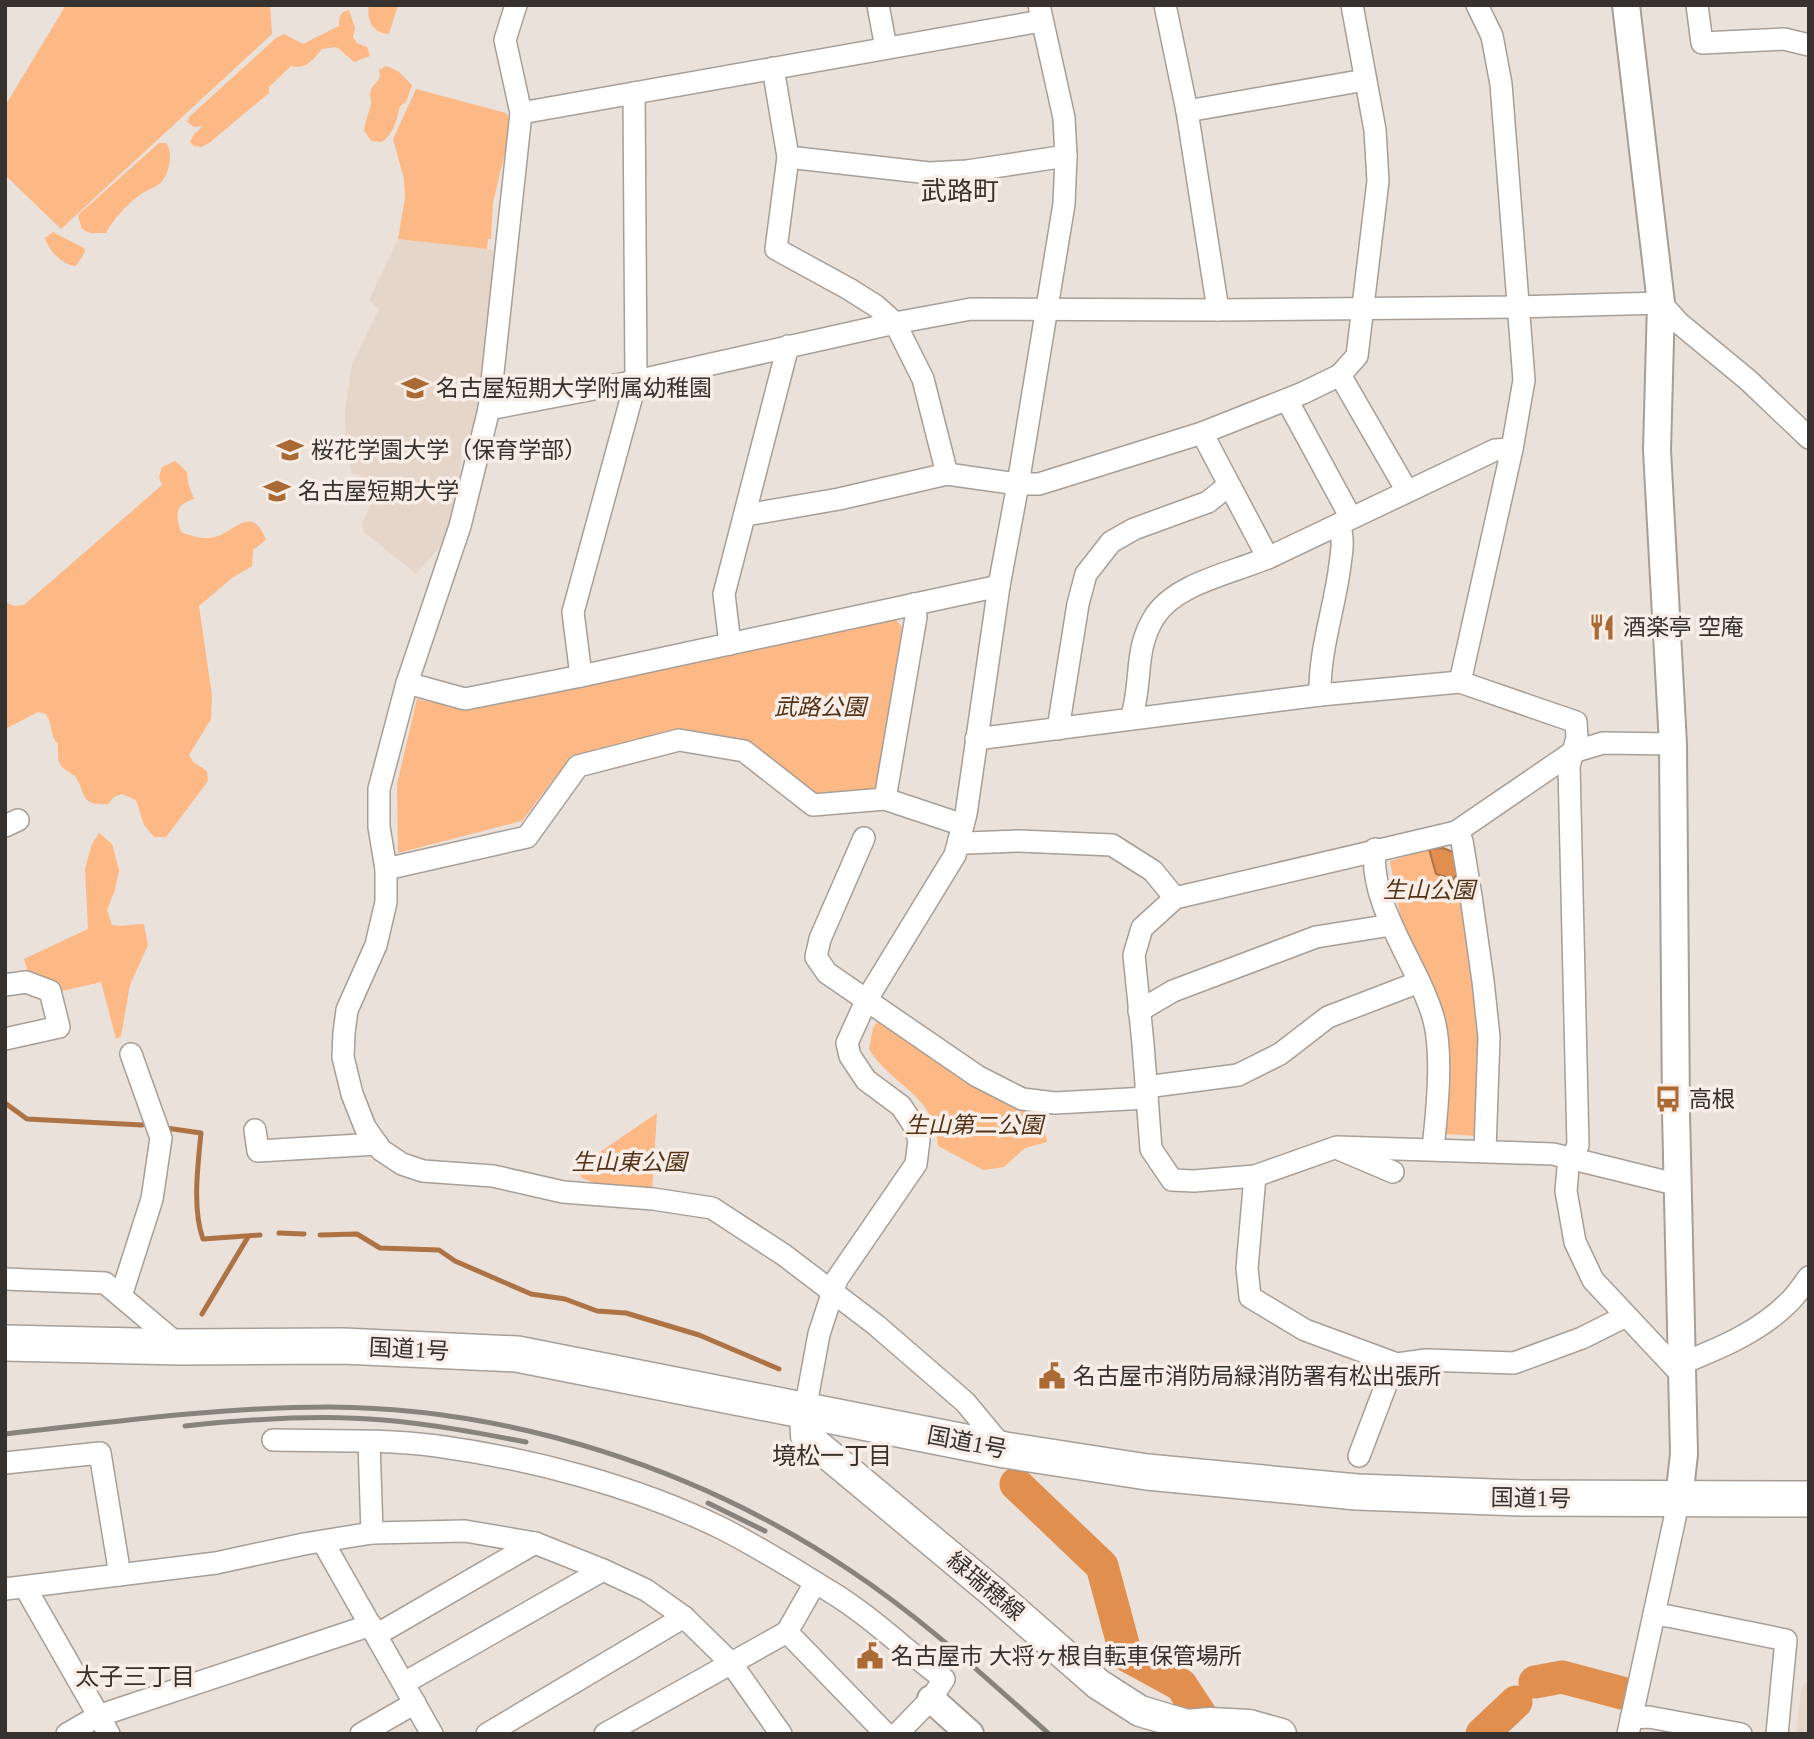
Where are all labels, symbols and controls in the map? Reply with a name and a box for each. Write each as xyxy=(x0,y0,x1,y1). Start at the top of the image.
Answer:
district label: 武路町 xyxy=(921,177,999,206)
school or university icon: 名古屋短期大学附属幼稚園 xyxy=(400,373,430,403)
place label: 名古屋短期大学附属幼稚園 xyxy=(436,376,712,401)
school or university icon: 桜花学園大学（保育学部） xyxy=(275,435,305,465)
place label: 桜花学園大学（保育学部） xyxy=(311,438,587,463)
school or university icon: 名古屋短期大学 xyxy=(262,476,292,506)
place label: 名古屋短期大学 xyxy=(298,479,459,504)
restaurant icon: 酒楽亭 空庵 xyxy=(1587,612,1617,642)
place label: 酒楽亭 空庵 xyxy=(1623,615,1744,640)
park label: 武路公園 xyxy=(774,695,869,720)
park label: 生山公園 xyxy=(1383,878,1478,903)
bus stop icon: 高根 xyxy=(1653,1084,1683,1114)
place label: 高根 xyxy=(1689,1087,1735,1112)
park label: 生山第二公園 xyxy=(905,1113,1046,1138)
park label: 生山東公園 xyxy=(572,1150,690,1175)
street label: 国道1号 xyxy=(368,1335,450,1364)
public building icon: 名古屋市消防局緑消防署有松出張所 xyxy=(1037,1361,1067,1391)
place label: 名古屋市消防局緑消防署有松出張所 xyxy=(1073,1364,1441,1389)
street label: 国道1号 xyxy=(925,1423,1009,1462)
district label: 境松一丁目 xyxy=(772,1443,892,1469)
street label: 国道1号 xyxy=(1491,1485,1571,1512)
street label: 緑瑞穂線 xyxy=(942,1547,1029,1626)
public building icon: 名古屋市 大将ヶ根自転車保管場所 xyxy=(855,1641,885,1671)
place label: 名古屋市 大将ヶ根自転車保管場所 xyxy=(891,1644,1242,1669)
district label: 太子三丁目 xyxy=(75,1664,195,1690)

